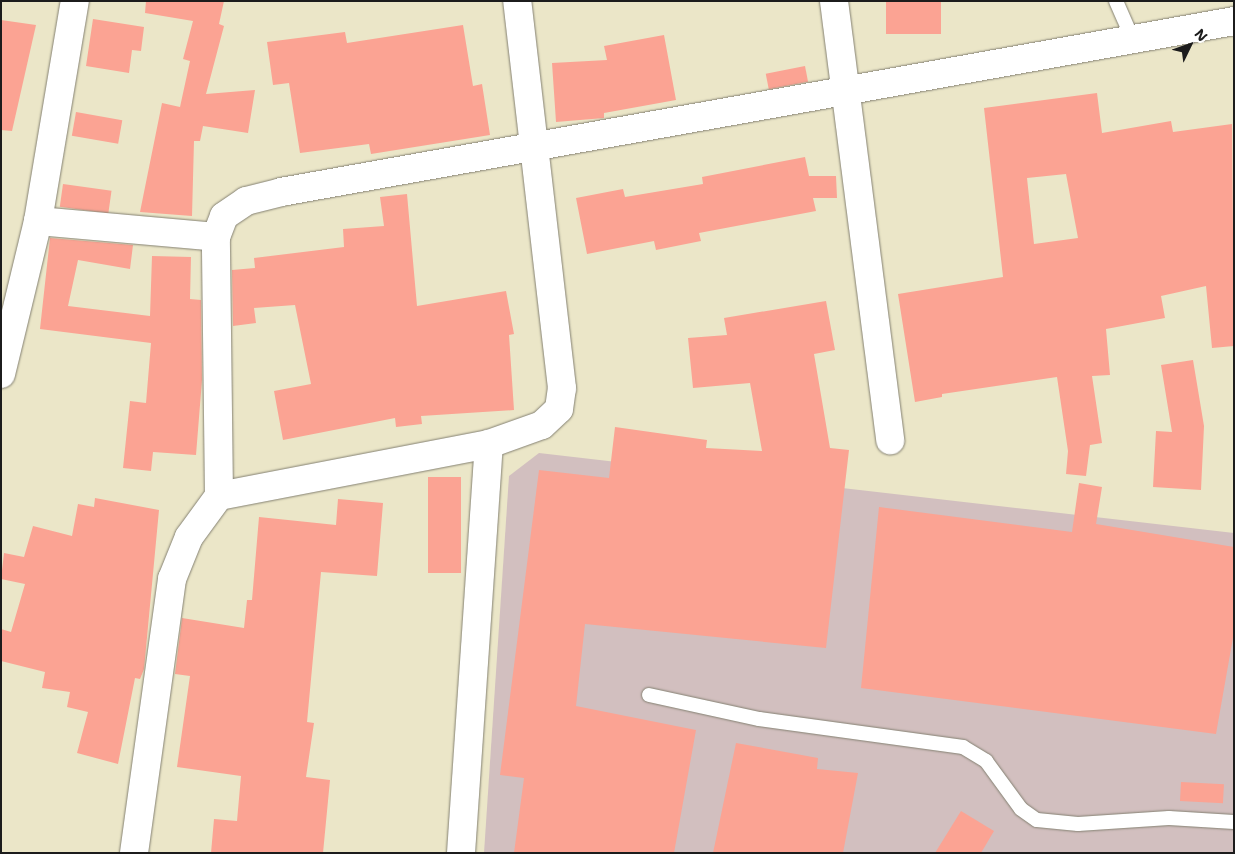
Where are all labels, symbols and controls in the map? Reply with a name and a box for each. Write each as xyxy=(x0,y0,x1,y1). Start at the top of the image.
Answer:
north arrow xyxy=(1165,20,1215,70)
text: N xyxy=(1191,25,1212,45)

